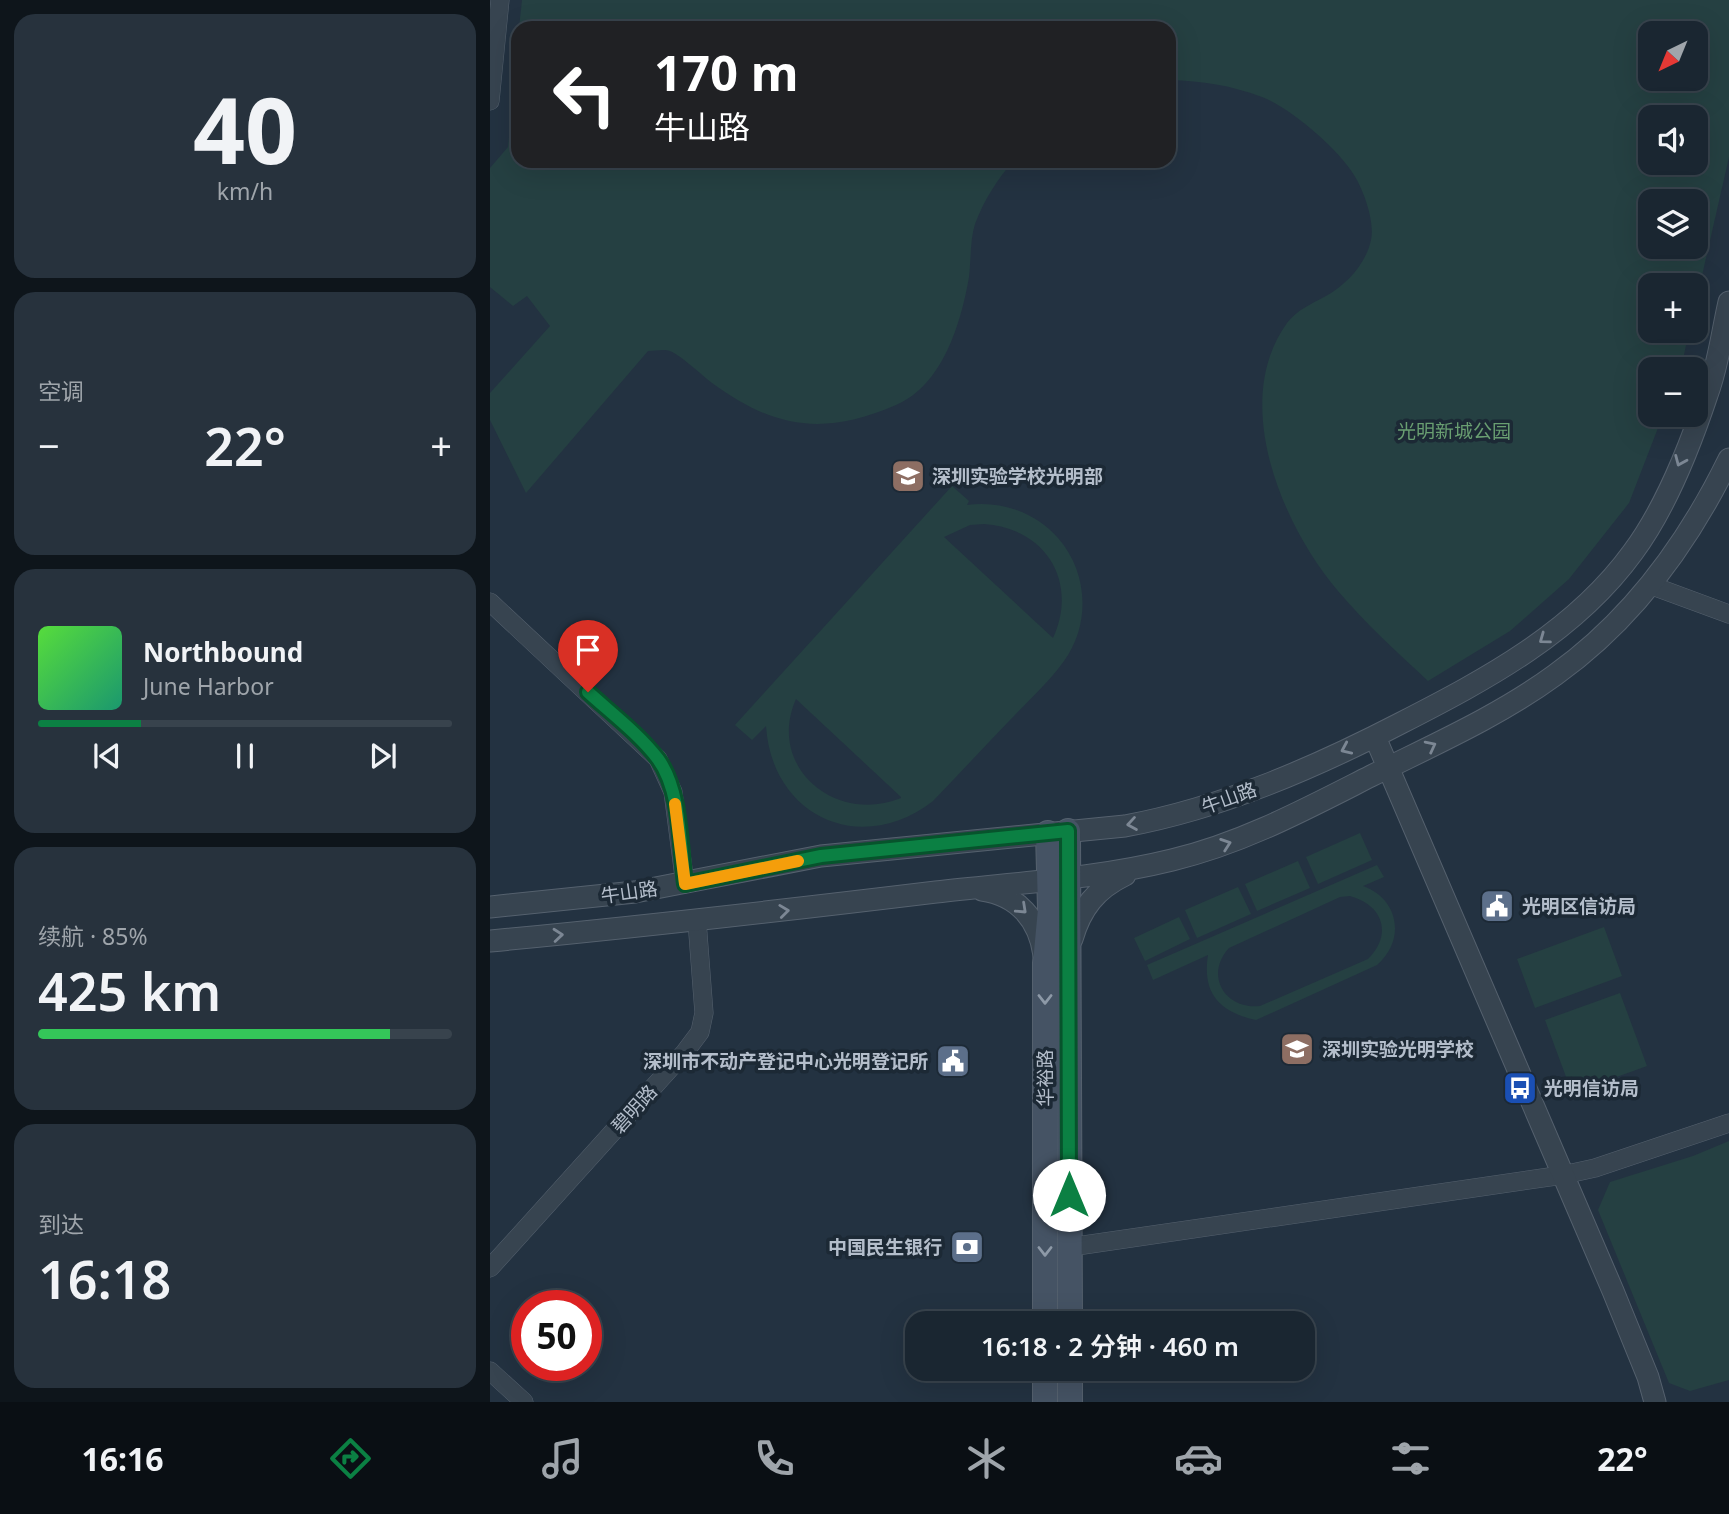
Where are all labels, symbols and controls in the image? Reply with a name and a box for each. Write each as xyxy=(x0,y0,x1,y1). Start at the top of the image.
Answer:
north arrow xyxy=(1638,21,1708,91)
map controls xyxy=(1638,21,1708,427)
text: 170 m xyxy=(654,39,799,105)
icon: left xyxy=(539,49,630,140)
text: 40 xyxy=(193,67,297,191)
text: 牛山路 xyxy=(654,105,750,148)
button: sound xyxy=(1638,105,1708,175)
text: km/h xyxy=(217,175,273,207)
button: layers xyxy=(1638,189,1708,259)
button: + xyxy=(1638,273,1708,343)
button: − xyxy=(1638,357,1708,427)
text: 空调 xyxy=(38,375,84,407)
text: 22° xyxy=(204,410,286,481)
park label: 光明新城公园 xyxy=(1397,418,1511,444)
text: − xyxy=(38,419,60,471)
text: + xyxy=(430,419,452,471)
one-way arrow xyxy=(1675,454,1689,466)
school or university icon: 深圳实验学校光明部 xyxy=(889,457,927,495)
place label: 深圳实验学校光明部 xyxy=(932,463,1103,489)
pin xyxy=(558,620,618,692)
one-way arrow xyxy=(1540,630,1552,643)
icon: arrive xyxy=(569,631,607,669)
text: Northbound xyxy=(143,634,303,670)
text: June Harbor xyxy=(143,670,274,702)
icon: previous xyxy=(88,737,126,775)
icon: pause xyxy=(226,737,264,775)
icon: next xyxy=(364,737,402,775)
one-way arrow xyxy=(1424,740,1436,754)
one-way arrow xyxy=(1341,741,1353,755)
street label: 牛山路 xyxy=(1198,776,1260,820)
one-way arrow xyxy=(1126,816,1138,831)
one-way arrow xyxy=(1220,838,1232,852)
street label: 牛山路 xyxy=(599,875,659,909)
public building icon: 光明区信访局 xyxy=(1478,887,1516,925)
place label: 光明区信访局 xyxy=(1522,893,1636,919)
one-way arrow xyxy=(1014,900,1027,913)
one-way arrow xyxy=(778,903,790,918)
text: 续航 · 85% xyxy=(38,920,148,952)
one-way arrow xyxy=(552,927,564,942)
text: 425 km xyxy=(38,955,221,1026)
one-way arrow xyxy=(1037,994,1053,1005)
school or university icon: 深圳实验光明学校 xyxy=(1278,1030,1316,1068)
place label: 深圳实验光明学校 xyxy=(1322,1036,1474,1062)
public building icon: 深圳市不动产登记中心光明登记所 xyxy=(934,1042,972,1080)
place label: 深圳市不动产登记中心光明登记所 xyxy=(643,1048,928,1074)
street label: 华裕路 xyxy=(1032,1049,1058,1107)
bus stop icon: 光明信访局 xyxy=(1501,1069,1539,1107)
place label: 光明信访局 xyxy=(1544,1075,1639,1101)
street label: 碧明路 xyxy=(605,1079,663,1139)
position arrow xyxy=(1032,1158,1106,1232)
text: 到达 xyxy=(38,1208,84,1240)
bank icon: 中国民生银行 xyxy=(948,1228,986,1266)
place label: 中国民生银行 xyxy=(828,1234,942,1260)
text: 16:18 xyxy=(38,1243,171,1314)
one-way arrow xyxy=(1037,1246,1053,1257)
speed limit sign: 50 xyxy=(511,1290,602,1381)
text: 16:18 · 2 分钟 · 460 m xyxy=(981,1328,1239,1364)
icon: directions xyxy=(326,1434,375,1483)
icon: music xyxy=(538,1434,587,1483)
icon: phone xyxy=(750,1434,799,1483)
icon: climate xyxy=(962,1434,1011,1483)
icon: car xyxy=(1174,1434,1223,1483)
icon: filters xyxy=(1386,1434,1435,1483)
text: 16:16 xyxy=(81,1437,164,1480)
text: 22° xyxy=(1597,1437,1648,1480)

